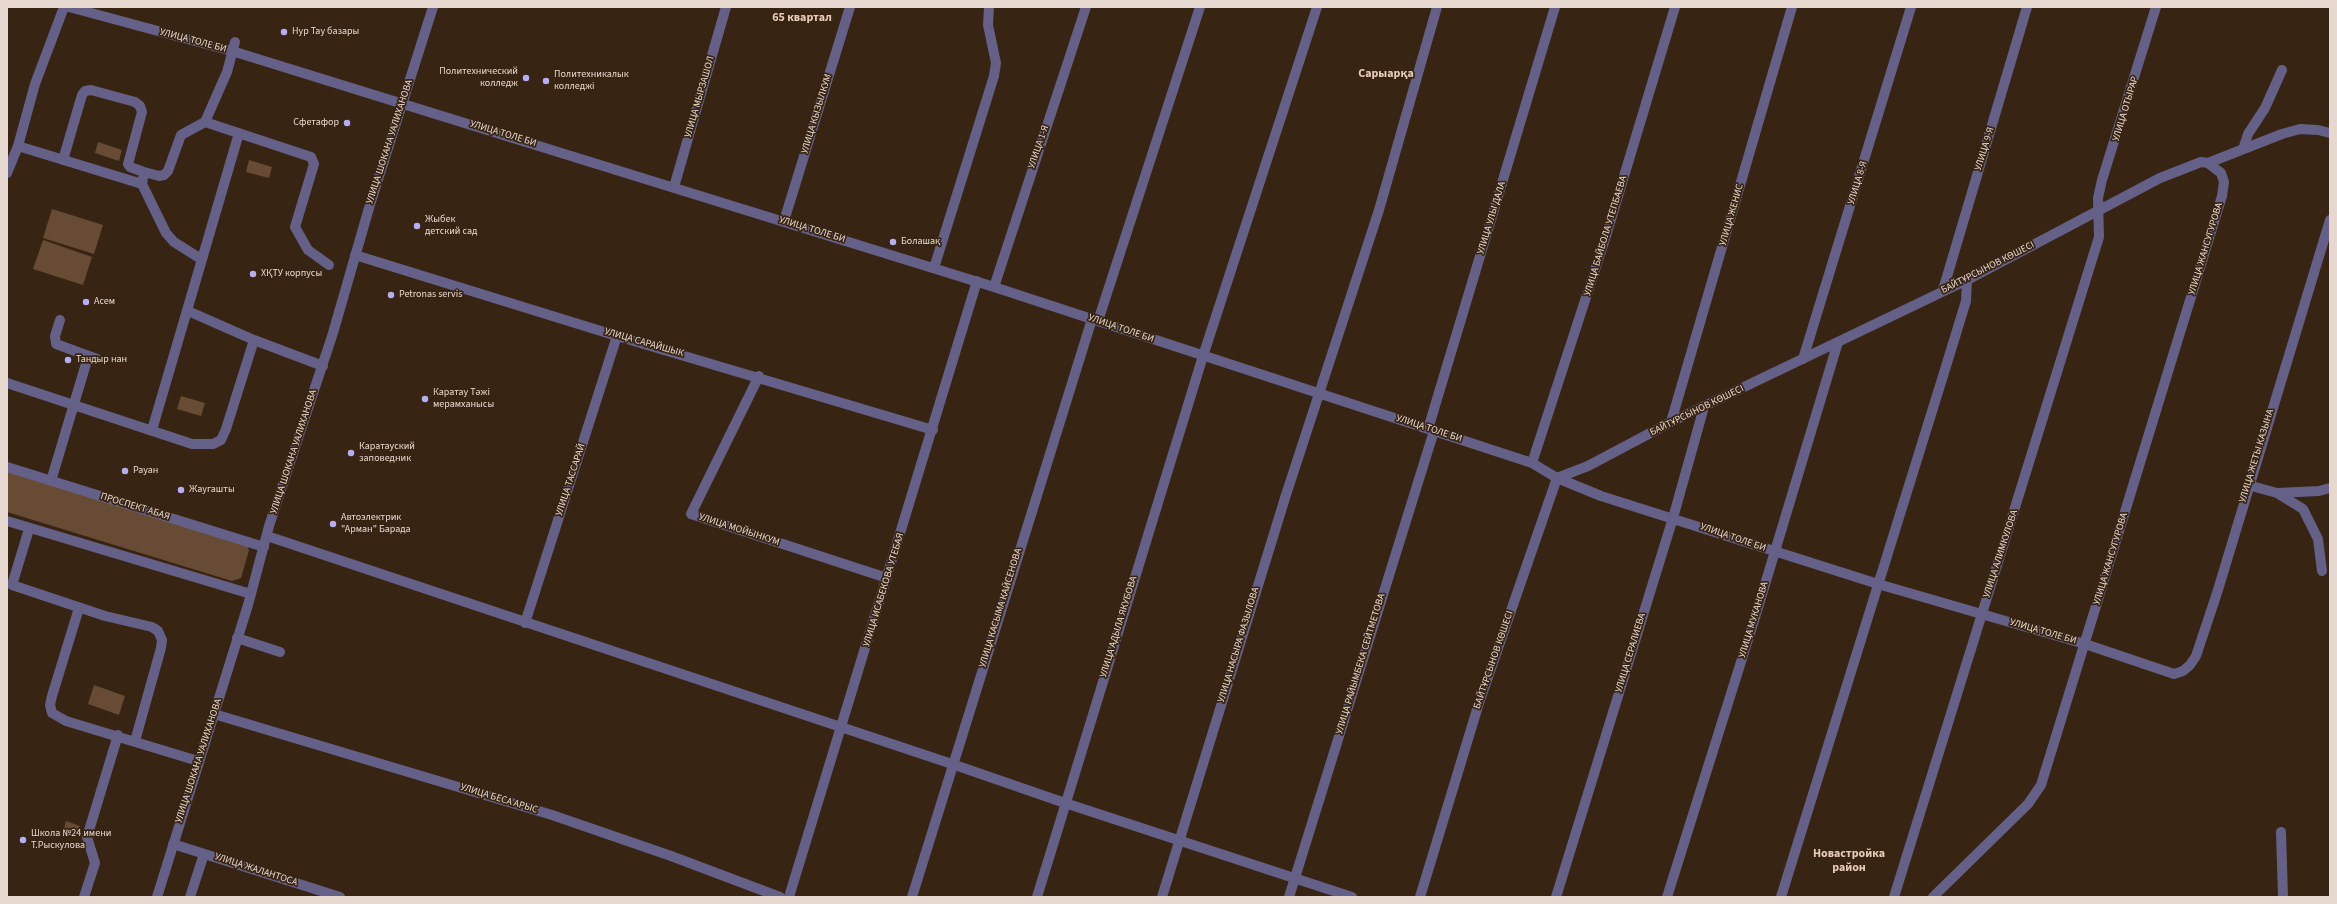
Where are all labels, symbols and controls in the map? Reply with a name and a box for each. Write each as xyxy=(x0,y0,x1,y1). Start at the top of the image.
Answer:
district label: 65 квартал xyxy=(772,11,832,25)
street label: УЛИЦА ТОЛЕ БИ xyxy=(158,26,228,56)
place label: Нур Тау базары xyxy=(292,26,359,38)
marker: Нур Тау базары xyxy=(279,27,289,37)
street label: УЛИЦА МЫРЗАШОЛ xyxy=(683,55,717,139)
place label: Политехнический колледж xyxy=(439,66,518,90)
district label: Сарыарқа xyxy=(1358,67,1414,81)
place label: Политехникалык колледжі xyxy=(554,69,629,92)
marker: Политехнический колледж xyxy=(521,73,531,83)
street label: УЛИЦА КЫЗЫЛКУМ xyxy=(799,73,835,155)
street label: УЛИЦА ОТЫРАР xyxy=(2110,75,2142,143)
marker: Политехникалык колледжі xyxy=(541,76,551,86)
street label: УЛИЦА ШОКАНА УАЛИХАНОВА xyxy=(364,78,416,206)
place label: Сфетафор xyxy=(293,117,339,129)
marker: Сфетафор xyxy=(342,118,352,128)
street label: УЛИЦА ТОЛЕ БИ xyxy=(468,118,538,150)
street label: УЛИЦА 1-Я xyxy=(1026,124,1052,170)
street label: УЛИЦА 9-Я xyxy=(1973,126,1997,172)
street label: УЛИЦА 8-Я xyxy=(1846,160,1870,206)
street label: УЛИЦА БАЙБОЛА УТЕПБАЕВА xyxy=(1582,174,1630,298)
street label: УЛИЦА УЛЫ ДАЛА xyxy=(1475,180,1509,256)
street label: УЛИЦА ЖЕНИС xyxy=(1717,183,1747,247)
street label: УЛИЦА ЖАНСУГУРОВА xyxy=(2186,201,2226,297)
place label: Жыбек детский сад xyxy=(425,214,477,238)
street label: УЛИЦА ТОЛЕ БИ xyxy=(777,214,847,246)
marker: Жыбек детский сад xyxy=(412,221,422,231)
place label: Болашақ xyxy=(901,236,940,248)
marker: Болашақ xyxy=(888,237,898,247)
street label: БАЙТҰРСЫНОВ КӨШЕСІ xyxy=(1939,239,2037,297)
place label: ХҚТУ корпусы xyxy=(261,268,322,280)
marker: ХҚТУ корпусы xyxy=(248,269,258,279)
place label: Petronas servis xyxy=(399,289,462,301)
marker: Petronas servis xyxy=(386,290,396,300)
place label: Асем xyxy=(94,296,115,308)
marker: Асем xyxy=(81,297,91,307)
street label: УЛИЦА ТОЛЕ БИ xyxy=(1087,312,1155,346)
street label: УЛИЦА САРАЙШЫК xyxy=(603,326,685,360)
place label: Тандыр нан xyxy=(76,354,127,366)
marker: Тандыр нан xyxy=(63,355,73,365)
street label: БАЙТҰРСЫНОВ КӨШЕСІ xyxy=(1648,383,1746,439)
place label: Каратау Тәжі мерамханысы xyxy=(433,387,494,410)
street label: УЛИЦА ШОКАНА УАЛИХАНОВА xyxy=(268,388,320,516)
marker: Каратау Тәжі мерамханысы xyxy=(420,394,430,404)
street label: УЛИЦА ЖЕТЫ КАЗЫНА xyxy=(2237,408,2277,504)
street label: УЛИЦА ТОЛЕ БИ xyxy=(1394,413,1464,445)
place label: Каратауский заповедник xyxy=(359,441,415,464)
street label: УЛИЦА ТАССАРАЙ xyxy=(554,442,588,518)
marker: Каратауский заповедник xyxy=(346,448,356,458)
place label: Рауан xyxy=(133,465,158,477)
marker: Рауан xyxy=(120,466,130,476)
place label: Жаугашты xyxy=(189,484,235,496)
marker: Жаугашты xyxy=(176,485,186,495)
street label: ПРОСПЕКТ АБАЯ xyxy=(99,491,171,523)
street label: УЛИЦА АЛИМКУЛОВА xyxy=(1981,509,2021,599)
street label: УЛИЦА МОЙЫНКУМ xyxy=(697,511,781,549)
street label: УЛИЦА ЖАНСУГУРОВА xyxy=(2091,511,2131,607)
place label: Автоэлектрик "Арман" Барада xyxy=(341,512,411,536)
marker: Автоэлектрик "Арман" Барада xyxy=(328,519,338,529)
street label: УЛИЦА ТОЛЕ БИ xyxy=(1699,521,1767,555)
street label: УЛИЦА ИСАБЕКОВА УТЕБАЯ xyxy=(861,532,907,648)
street label: УЛИЦА КАСЫМА КАЙСЕНОВА xyxy=(977,547,1025,669)
street label: УЛИЦА АДЫЛА ЯКУБОВА xyxy=(1098,575,1140,679)
street label: УЛИЦА МУКАНОВА xyxy=(1737,580,1771,660)
street label: УЛИЦА НАСЫРА ФАЗЫЛОВА xyxy=(1216,586,1262,704)
street label: УЛИЦА РАЙЫМБЕКА СЕЙТМЕТОВА xyxy=(1334,592,1388,736)
street label: БАЙТҰРСЫНОВ КӨШЕСІ xyxy=(1472,609,1516,711)
street label: УЛИЦА СЕРАЛИЕВА xyxy=(1613,612,1649,694)
street label: УЛИЦА ТОЛЕ БИ xyxy=(2008,617,2078,647)
street label: УЛИЦА ШОКАНА УАЛИХАНОВА xyxy=(173,697,225,825)
street label: УЛИЦА БЕСА АРЫС xyxy=(459,782,539,816)
place label: Школа №24 имени Т.Рыскулова xyxy=(31,828,111,852)
marker: Школа №24 имени Т.Рыскулова xyxy=(18,835,28,845)
district label: Новастройка район xyxy=(1813,847,1885,875)
street label: УЛИЦА ЖАЛАНТОСА xyxy=(213,851,299,889)

